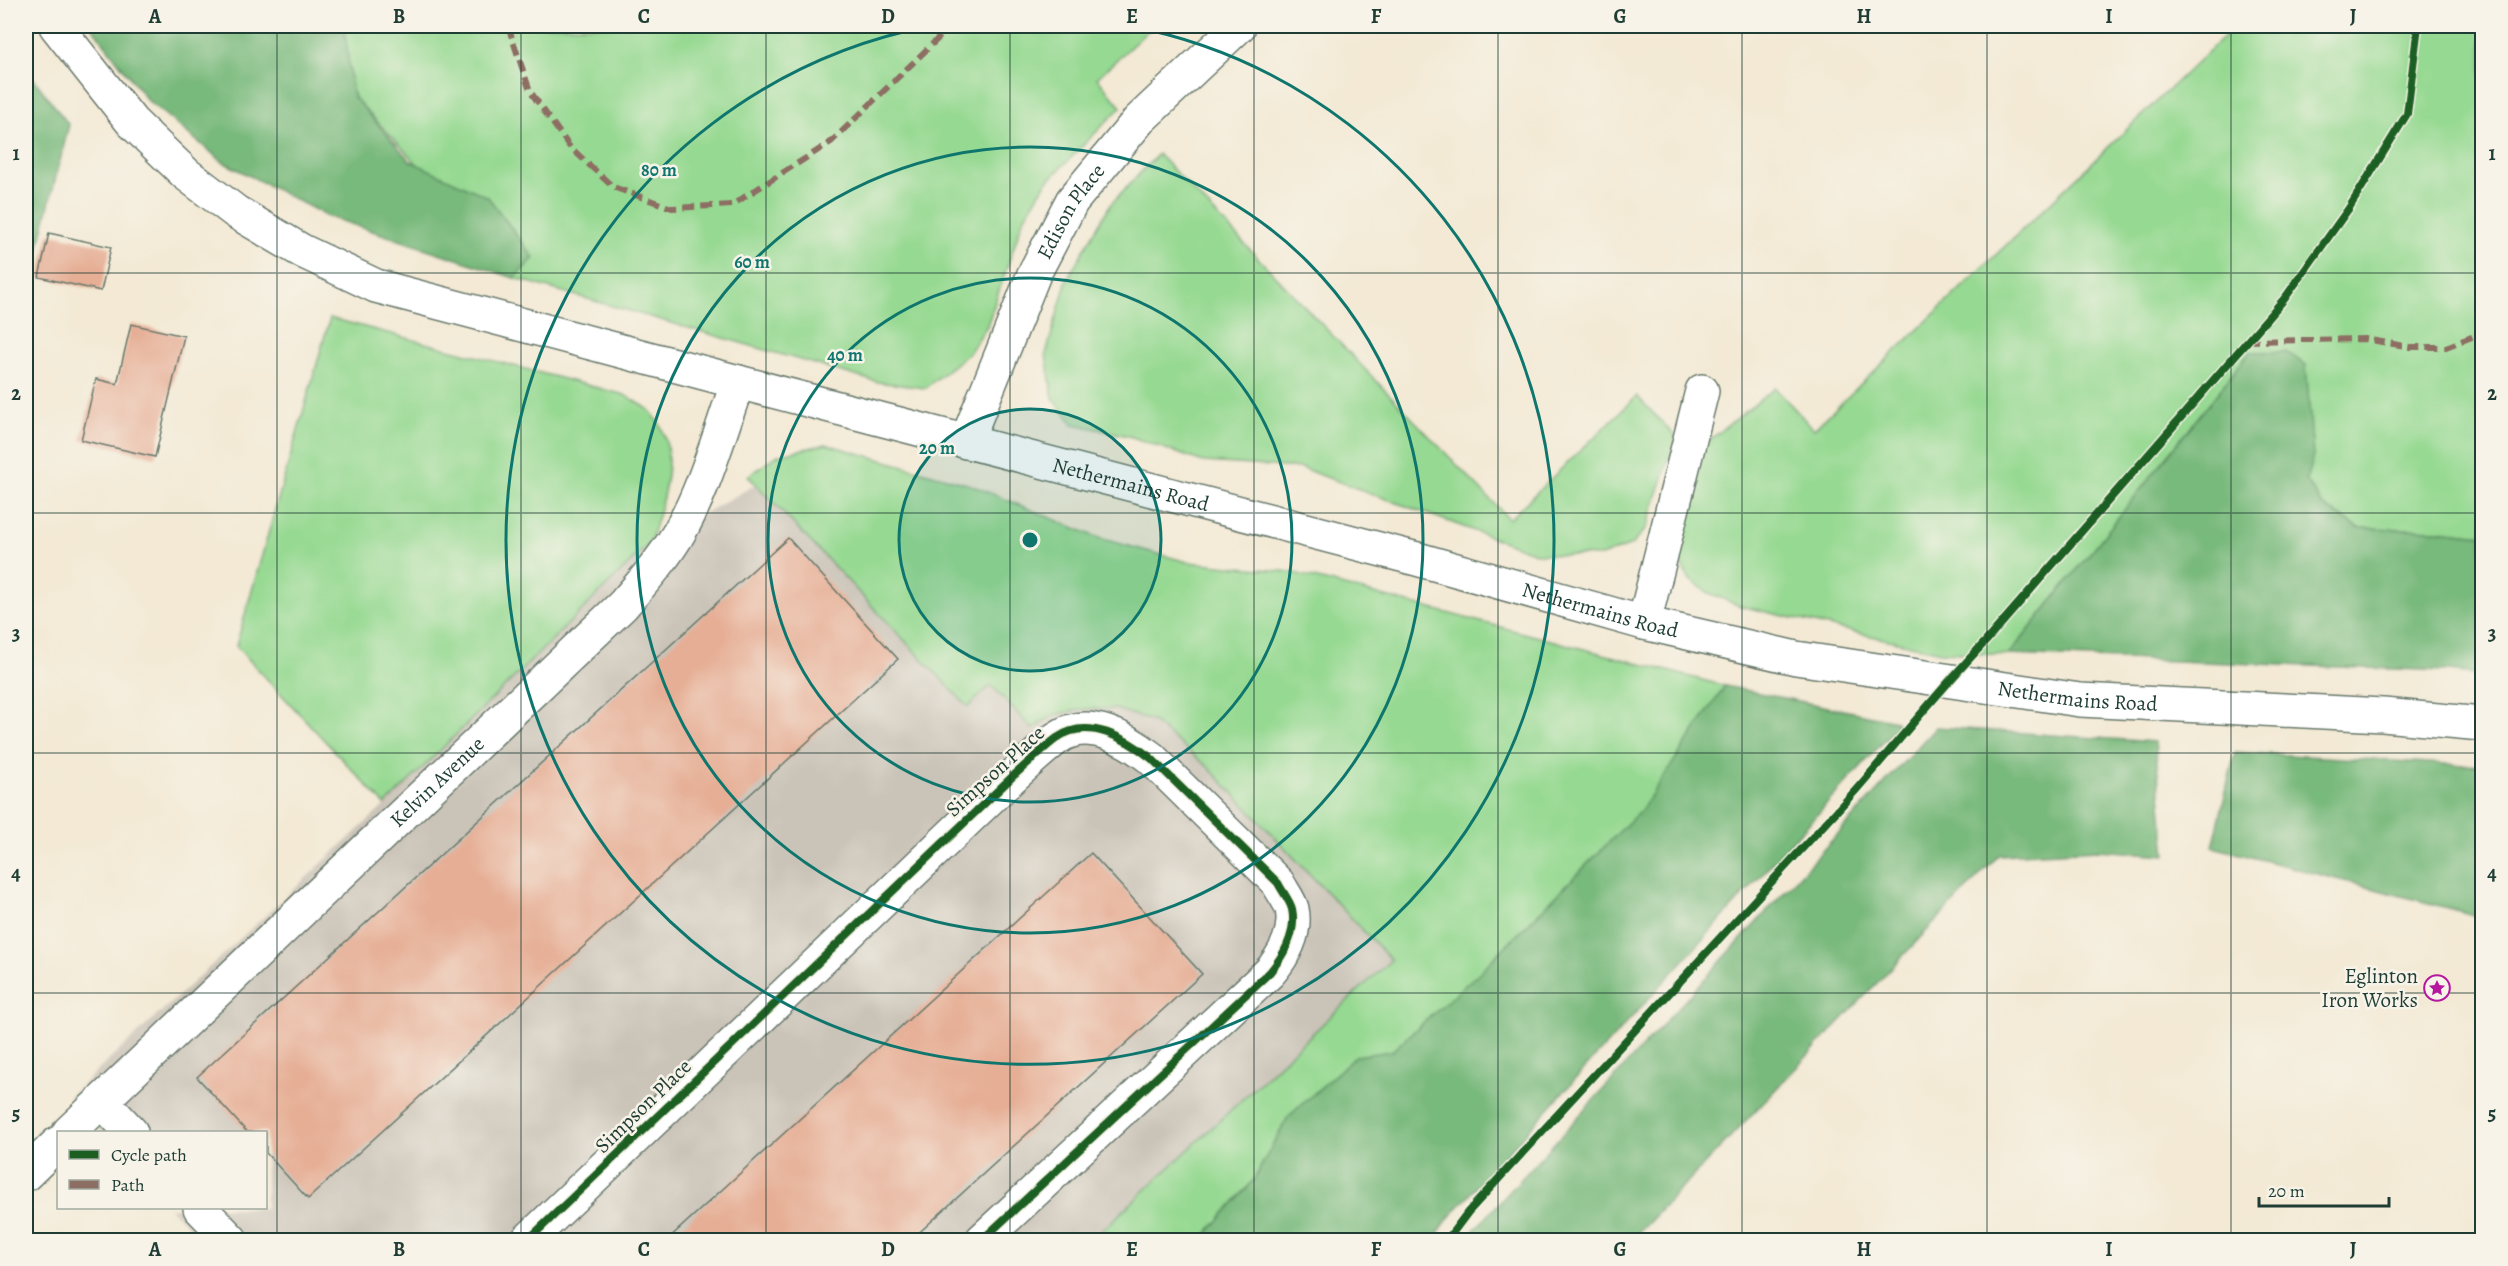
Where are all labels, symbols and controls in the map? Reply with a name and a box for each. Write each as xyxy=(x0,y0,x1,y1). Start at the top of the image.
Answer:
text: A xyxy=(148,3,162,30)
text: B xyxy=(393,3,405,30)
text: C xyxy=(638,3,650,30)
text: D xyxy=(881,3,895,30)
text: E xyxy=(1126,3,1138,30)
text: F xyxy=(1371,3,1382,30)
text: G xyxy=(1613,3,1627,30)
text: H xyxy=(1857,3,1872,30)
text: I xyxy=(2105,3,2113,30)
text: J xyxy=(2350,3,2357,30)
text: 1 xyxy=(12,140,20,167)
text: 1 xyxy=(2488,140,2496,167)
text: 80 m xyxy=(641,158,677,182)
street label: Edison Place xyxy=(1030,158,1111,264)
text: 60 m xyxy=(734,250,770,274)
text: 40 m xyxy=(827,343,863,367)
text: 2 xyxy=(11,380,21,407)
text: 2 xyxy=(2487,380,2497,407)
text: 20 m xyxy=(919,436,955,460)
street label: Nethermains Road xyxy=(1050,451,1213,518)
centre of rings xyxy=(1020,530,1040,550)
street label: Nethermains Road xyxy=(1519,575,1682,645)
text: 3 xyxy=(12,620,20,647)
text: 3 xyxy=(2488,620,2496,647)
street label: Nethermains Road xyxy=(1996,674,2159,718)
street label: Simpson Place xyxy=(939,719,1051,823)
street label: Kelvin Avenue xyxy=(384,730,490,834)
text: 4 xyxy=(11,860,21,887)
text: 4 xyxy=(2487,860,2497,887)
place label: Eglinton Iron Works xyxy=(2321,962,2418,1014)
place icon: Eglinton Iron Works xyxy=(2422,973,2452,1003)
street label: Simpson Place xyxy=(589,1053,697,1159)
text: 5 xyxy=(12,1100,20,1127)
text: 5 xyxy=(2488,1100,2496,1127)
legend xyxy=(57,1131,267,1209)
text: Cycle path xyxy=(111,1143,187,1167)
scale bar xyxy=(2259,1170,2390,1208)
text: Path xyxy=(111,1173,145,1197)
text: 20 m xyxy=(2268,1179,2305,1203)
text: A xyxy=(148,1236,162,1263)
text: B xyxy=(393,1236,405,1263)
text: C xyxy=(638,1236,650,1263)
text: D xyxy=(881,1236,895,1263)
text: E xyxy=(1126,1236,1138,1263)
text: F xyxy=(1371,1236,1382,1263)
text: G xyxy=(1613,1236,1627,1263)
text: H xyxy=(1857,1236,1872,1263)
text: I xyxy=(2105,1236,2113,1263)
text: J xyxy=(2350,1236,2357,1263)

